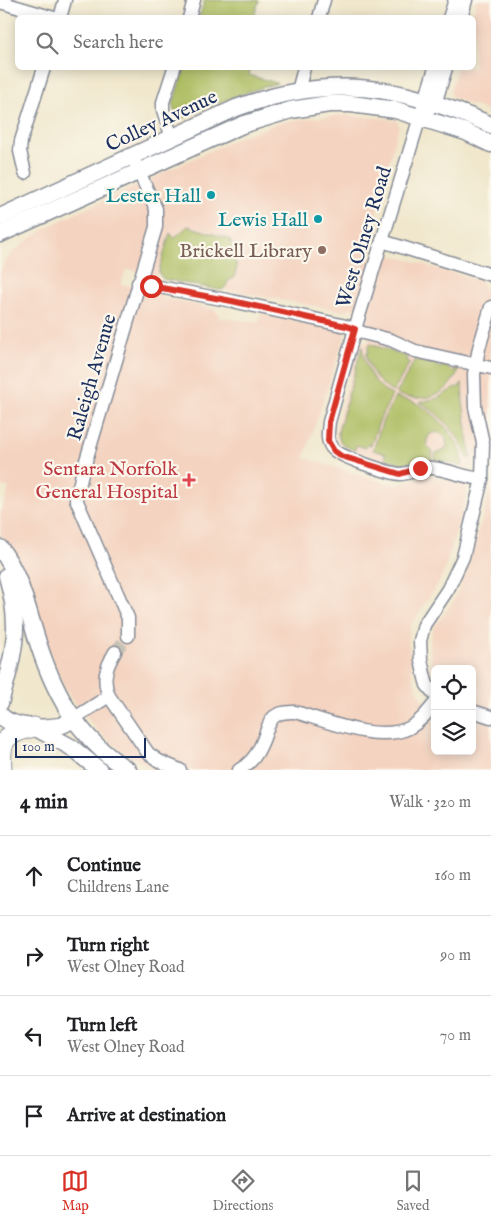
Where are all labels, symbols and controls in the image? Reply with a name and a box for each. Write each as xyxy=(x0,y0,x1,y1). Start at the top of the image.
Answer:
search box xyxy=(15,15,476,70)
icon: search xyxy=(33,29,61,57)
text: Search here xyxy=(73,31,164,55)
street label: Colley Avenue xyxy=(102,85,221,158)
street label: West Olney Road xyxy=(331,163,398,311)
place label: Lester Hall xyxy=(106,184,202,209)
marker: Lester Hall xyxy=(205,189,217,201)
place label: Lewis Hall xyxy=(218,208,309,233)
marker: Lewis Hall xyxy=(312,213,324,225)
place label: Brickell Library xyxy=(179,239,312,264)
marker: Brickell Library xyxy=(316,244,328,256)
route start xyxy=(140,275,163,298)
street label: Raleigh Avenue xyxy=(62,311,122,444)
place label: Sentara Norfolk General Hospital xyxy=(36,457,179,505)
route end xyxy=(409,457,432,480)
marker: Sentara Norfolk General Hospital xyxy=(182,473,196,487)
map controls xyxy=(431,665,476,755)
button: locate xyxy=(431,665,476,710)
button: layers xyxy=(431,710,476,755)
scale bar xyxy=(15,735,146,758)
text: 100 m xyxy=(22,738,55,756)
text: 4 min xyxy=(20,789,68,816)
text: Walk · 320 m xyxy=(389,793,471,813)
text: Continue xyxy=(67,854,141,878)
icon: ahead xyxy=(20,862,48,890)
text: 160 m xyxy=(435,866,471,886)
text: Childrens Lane xyxy=(67,878,169,898)
text: Turn right xyxy=(67,934,149,958)
icon: right xyxy=(20,942,48,970)
text: 90 m xyxy=(440,946,471,966)
text: West Olney Road xyxy=(67,958,184,978)
text: Turn left xyxy=(67,1014,138,1038)
icon: left xyxy=(20,1022,48,1050)
text: 70 m xyxy=(440,1026,471,1046)
text: West Olney Road xyxy=(67,1038,184,1058)
icon: arrive xyxy=(20,1102,48,1130)
text: Arrive at destination xyxy=(67,1104,226,1128)
tab: Map xyxy=(61,1167,89,1215)
tab: Directions xyxy=(212,1167,273,1215)
tab: Saved xyxy=(396,1167,429,1215)

